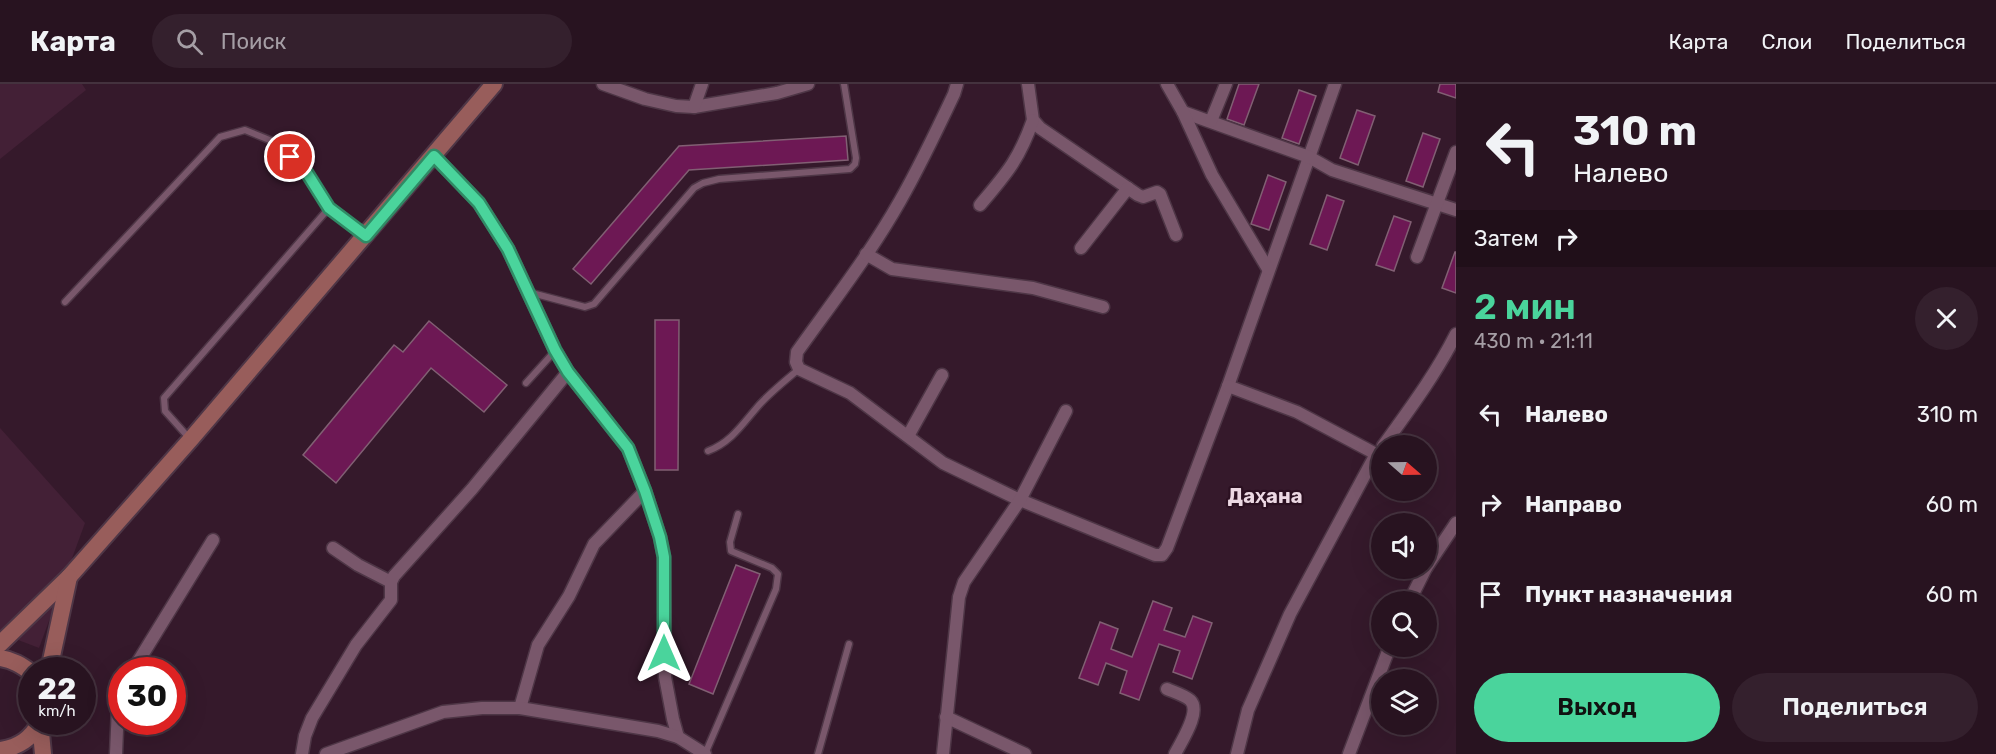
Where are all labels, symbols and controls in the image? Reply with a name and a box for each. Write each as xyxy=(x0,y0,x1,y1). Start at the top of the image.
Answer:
search box xyxy=(152,14,572,68)
text: Карта xyxy=(30,25,116,58)
icon: search xyxy=(173,25,206,58)
text: Поиск xyxy=(221,28,286,55)
text: Карта xyxy=(1668,29,1728,54)
text: Слои xyxy=(1761,29,1812,54)
text: Поделиться xyxy=(1845,29,1966,54)
text: 310 m xyxy=(1573,106,1697,156)
icon: left xyxy=(1474,108,1552,186)
pin xyxy=(264,131,315,182)
icon: arrive xyxy=(273,140,306,173)
text: Налево xyxy=(1573,157,1669,189)
icon: right xyxy=(1550,222,1583,255)
text: Затем xyxy=(1474,225,1538,252)
text: 2 мин xyxy=(1474,285,1576,328)
button: close xyxy=(1915,287,1978,350)
text: 430 m · 21:11 xyxy=(1474,329,1593,353)
icon: left xyxy=(1474,398,1507,431)
text: Налево xyxy=(1525,401,1608,428)
text: 310 m xyxy=(1917,401,1978,428)
north arrow xyxy=(1371,435,1437,501)
map controls xyxy=(1371,435,1437,735)
district label: Даҳана xyxy=(1228,484,1302,508)
icon: right xyxy=(1474,488,1507,521)
text: Направо xyxy=(1525,491,1622,518)
text: 60 m xyxy=(1926,491,1978,518)
button: sound xyxy=(1371,513,1437,579)
icon: arrive xyxy=(1474,578,1507,611)
text: Пункт назначения xyxy=(1525,581,1733,608)
text: 60 m xyxy=(1926,581,1978,608)
button: search xyxy=(1371,591,1437,657)
position arrow xyxy=(632,621,696,685)
speed limit sign: 30 xyxy=(108,657,186,735)
button: layers xyxy=(1371,669,1437,735)
text: 22 xyxy=(38,671,77,707)
button: Выход xyxy=(1474,673,1720,742)
button: Поделиться xyxy=(1732,673,1978,742)
text: km/h xyxy=(38,702,76,720)

